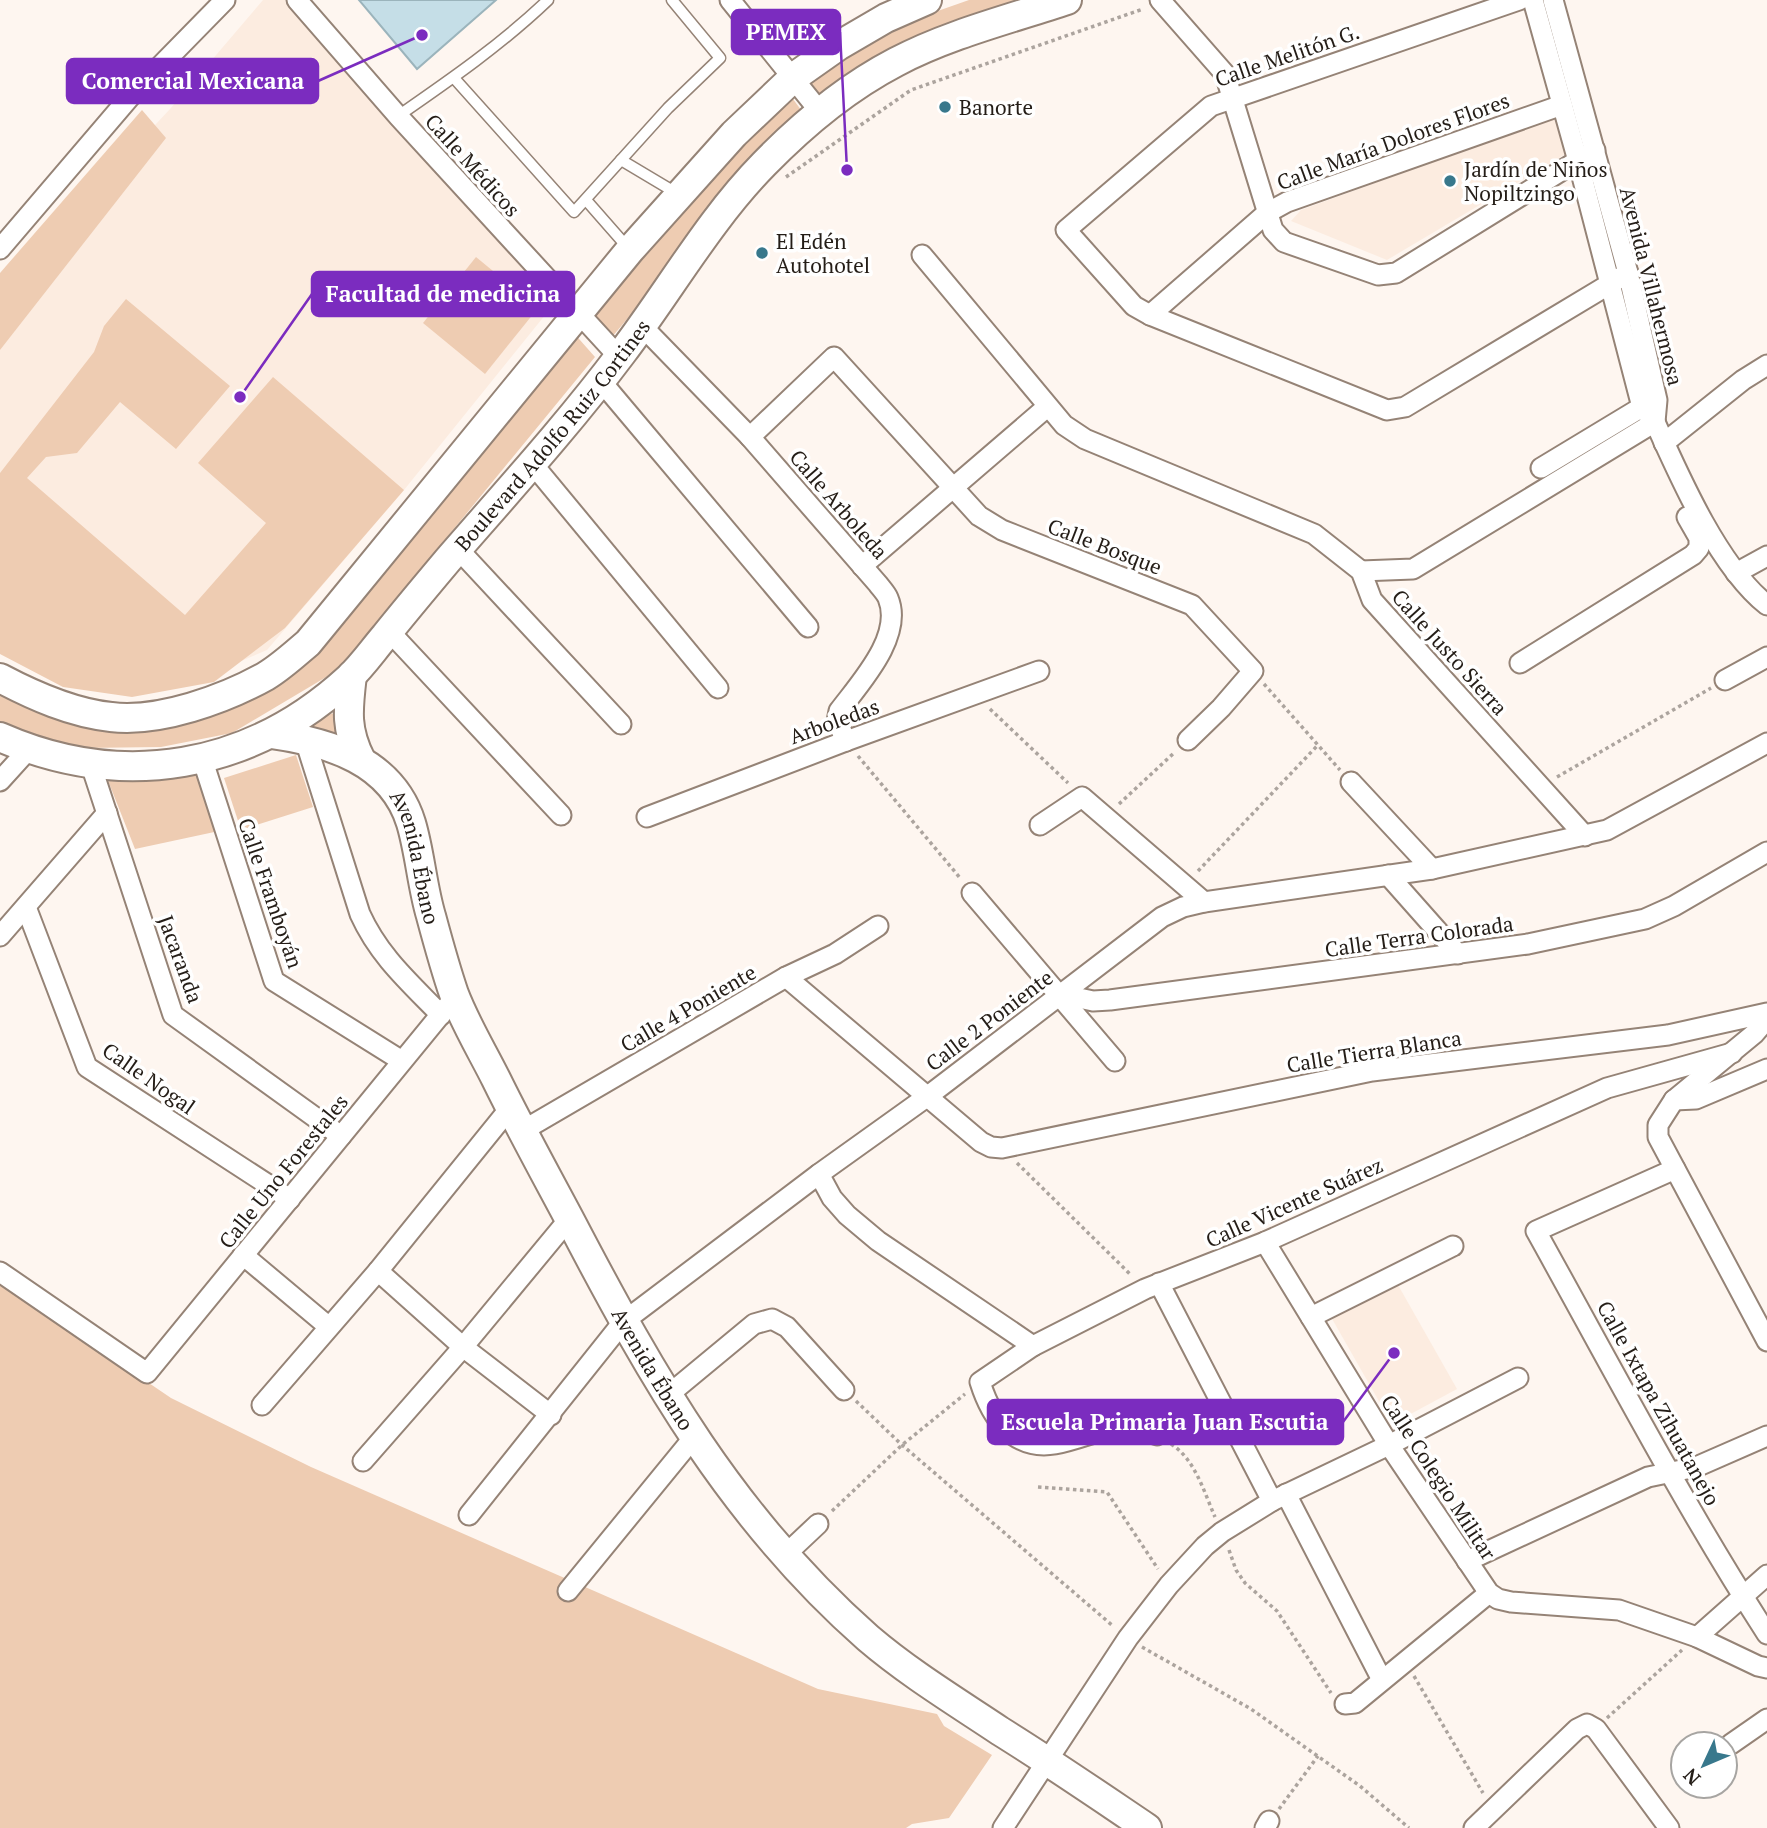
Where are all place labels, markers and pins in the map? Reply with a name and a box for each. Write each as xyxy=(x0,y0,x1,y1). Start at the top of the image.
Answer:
callout: PEMEX xyxy=(732,10,840,54)
callout: Comercial Mexicana xyxy=(67,59,318,103)
place label: Banorte xyxy=(959,93,1033,121)
marker: Banorte xyxy=(937,99,953,115)
place label: Jardín de Niños Nopiltzingo xyxy=(1464,155,1608,207)
marker: Jardín de Niños Nopiltzingo xyxy=(1442,173,1458,189)
place label: El Edén Autohotel xyxy=(776,227,870,279)
marker: El Edén Autohotel xyxy=(754,245,770,261)
callout: Facultad de medicina xyxy=(312,272,574,316)
callout: Escuela Primaria Juan Escutia xyxy=(988,1400,1343,1444)

